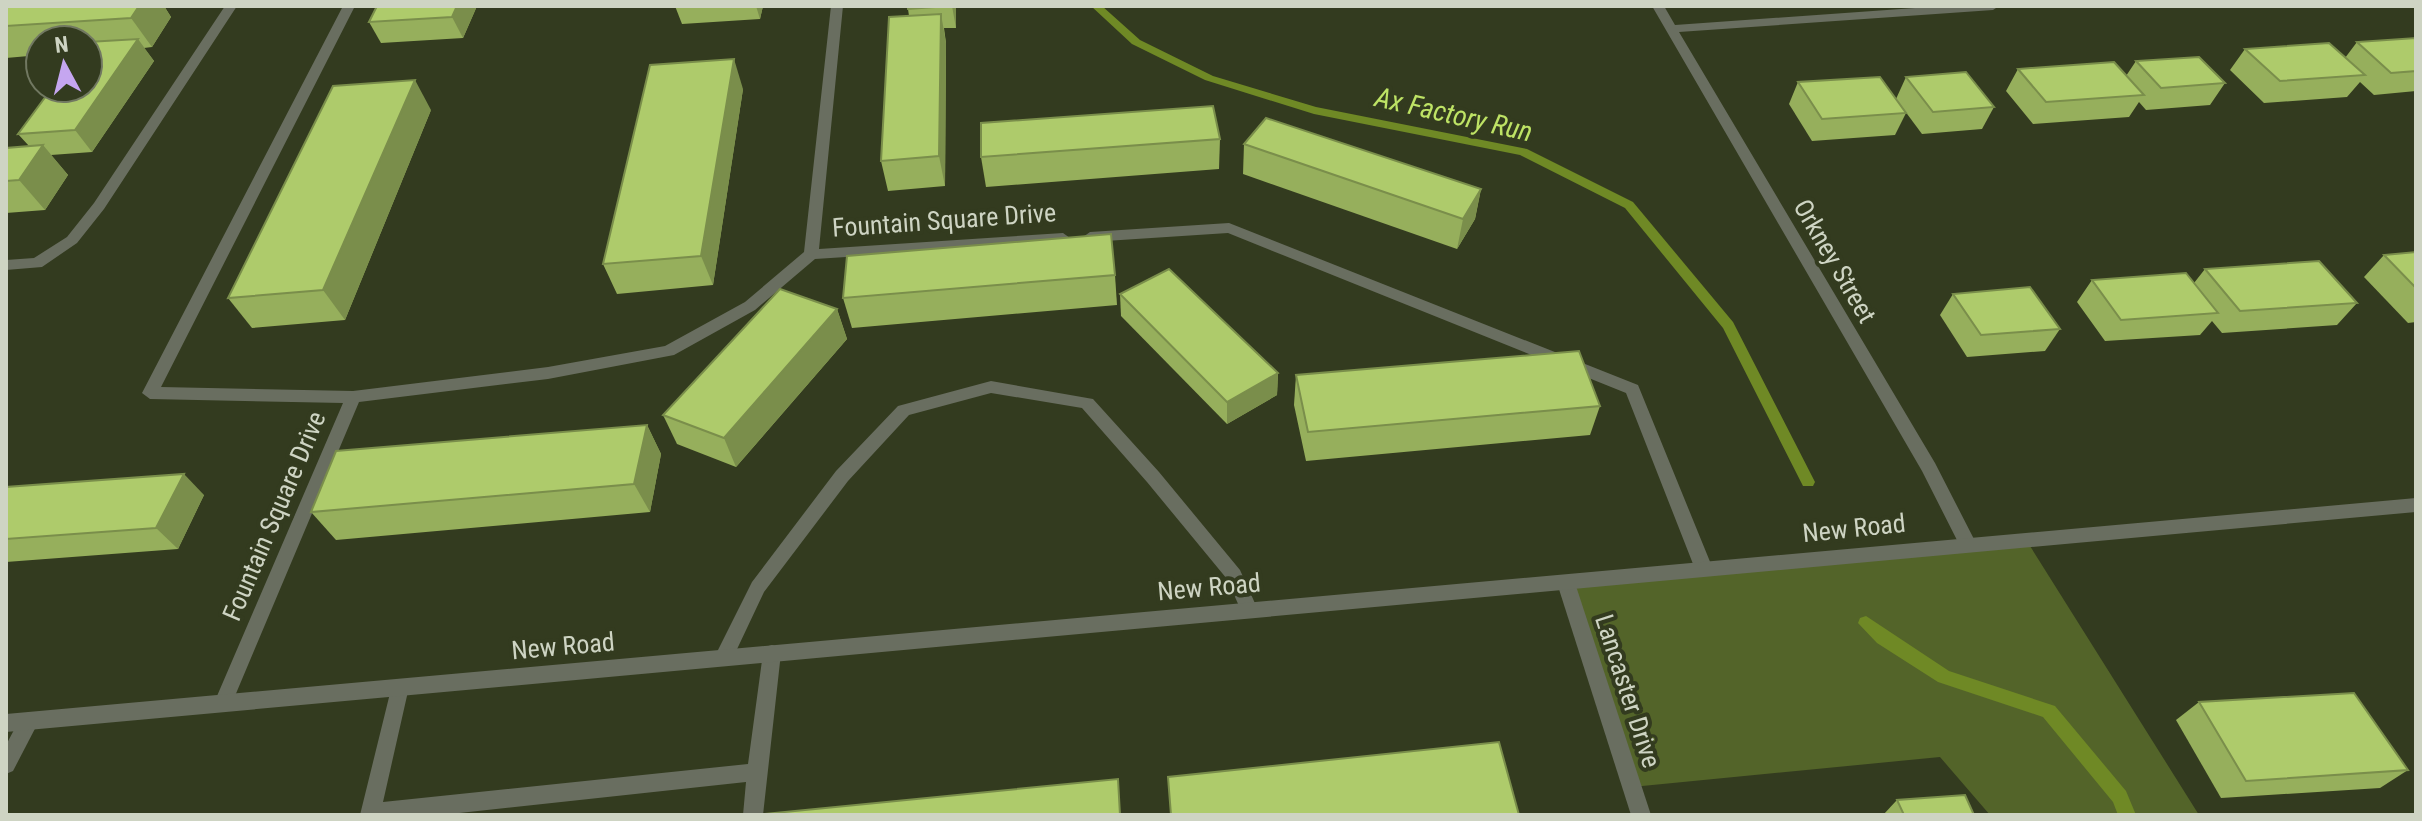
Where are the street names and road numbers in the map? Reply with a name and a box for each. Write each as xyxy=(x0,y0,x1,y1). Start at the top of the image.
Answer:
street label: Orkney Street xyxy=(1788,194,1882,328)
street label: Fountain Square Drive xyxy=(831,197,1057,243)
street label: Fountain Square Drive xyxy=(216,407,332,625)
street label: New Road xyxy=(1801,508,1907,548)
street label: New Road xyxy=(1156,568,1262,606)
street label: Lancaster Drive xyxy=(1589,611,1667,771)
street label: New Road xyxy=(510,627,616,665)

